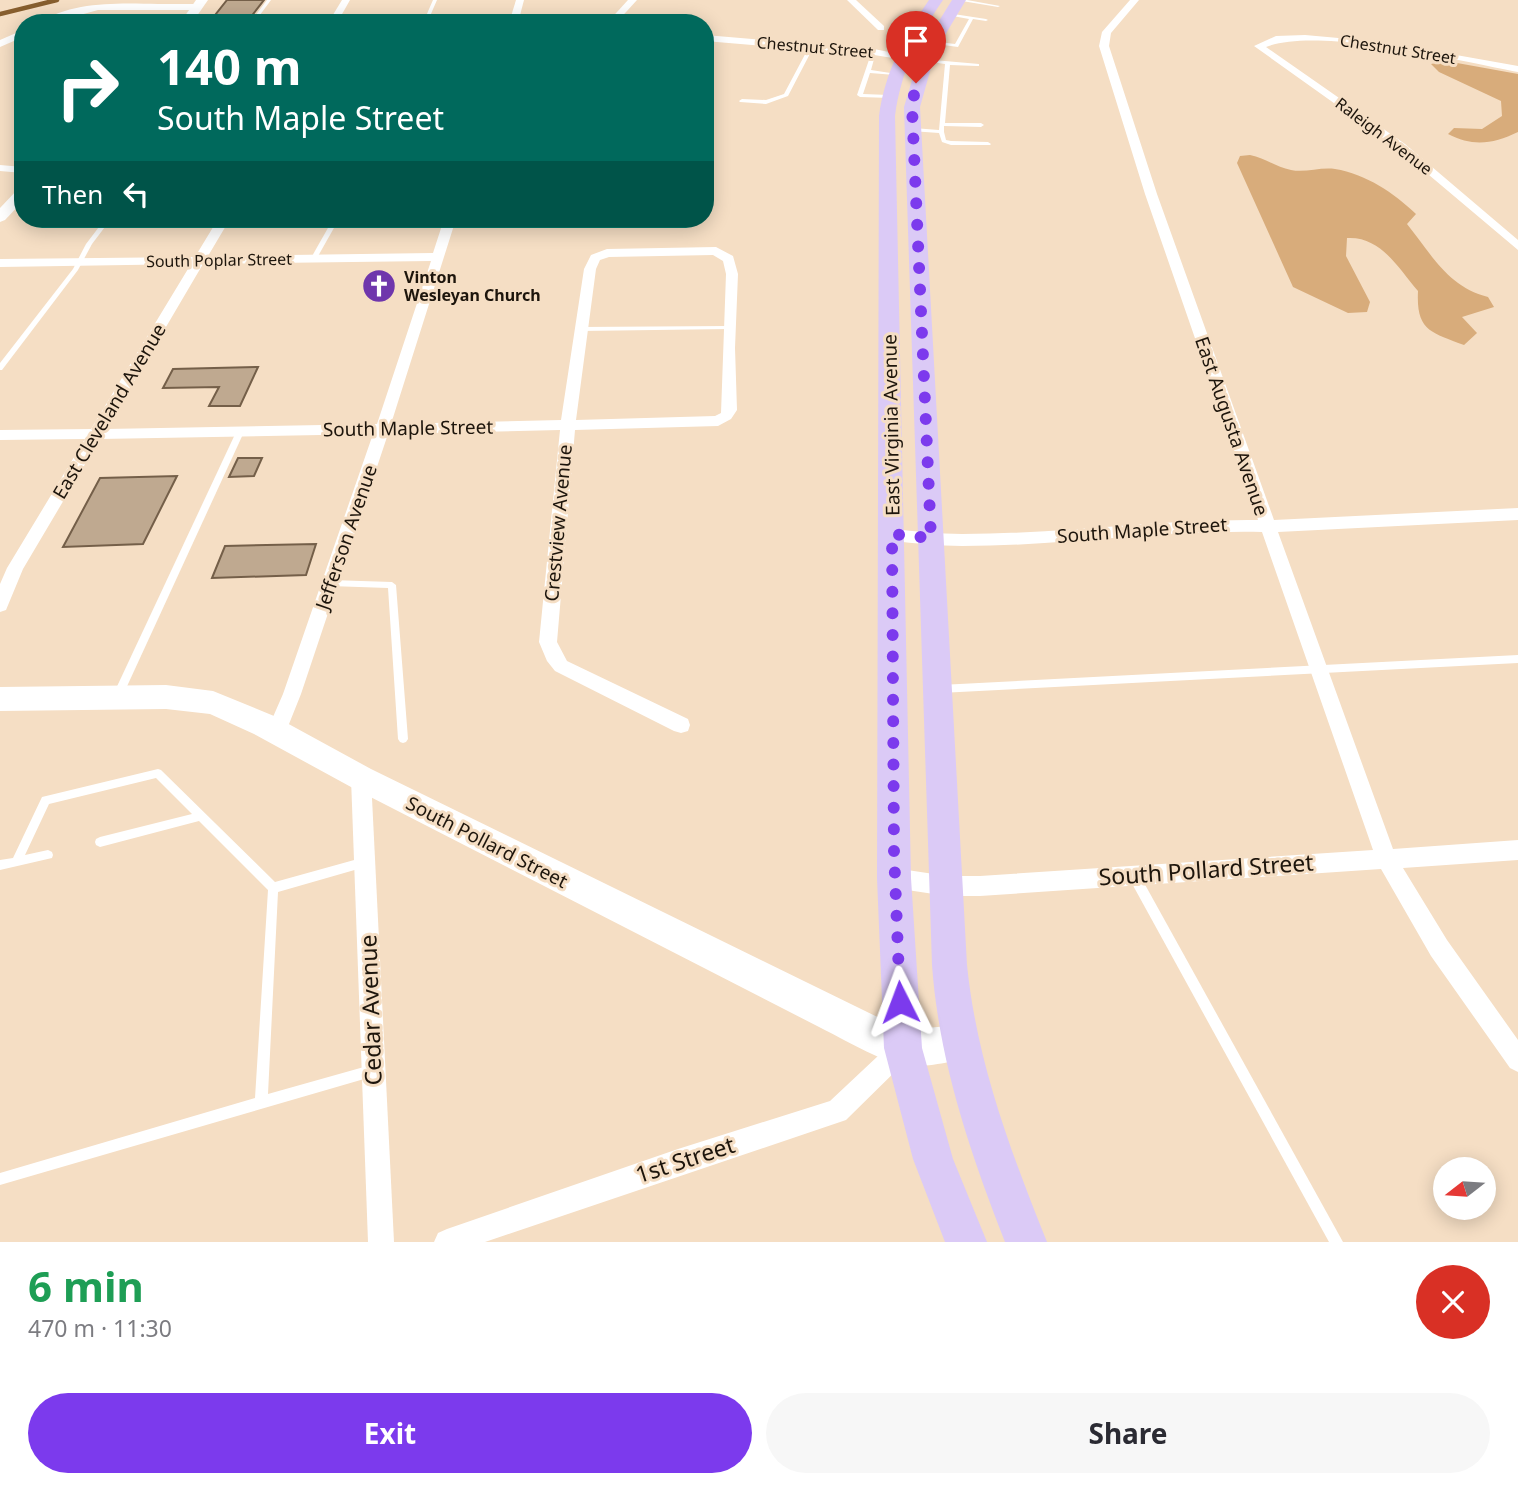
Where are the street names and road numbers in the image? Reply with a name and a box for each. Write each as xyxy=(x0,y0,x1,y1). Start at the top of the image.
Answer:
street label: Chestnut Street xyxy=(1339,29,1458,69)
street label: Chestnut Street xyxy=(756,31,874,63)
street label: Raleigh Avenue xyxy=(1331,92,1437,180)
street label: South Poplar Street xyxy=(146,248,292,272)
street label: East Cleveland Avenue xyxy=(46,318,172,504)
street label: East Augusta Avenue xyxy=(1189,333,1275,519)
street label: East Virginia Avenue xyxy=(876,334,906,516)
street label: South Maple Street xyxy=(323,414,494,442)
street label: Crestview Avenue xyxy=(538,443,578,603)
street label: Jefferson Avenue xyxy=(308,461,383,615)
street label: South Maple Street xyxy=(1056,511,1228,549)
street label: South Pollard Street xyxy=(402,790,572,894)
street label: South Pollard Street xyxy=(1097,846,1314,892)
street label: Cedar Avenue xyxy=(351,934,389,1086)
street label: 1st Street xyxy=(631,1128,738,1190)

